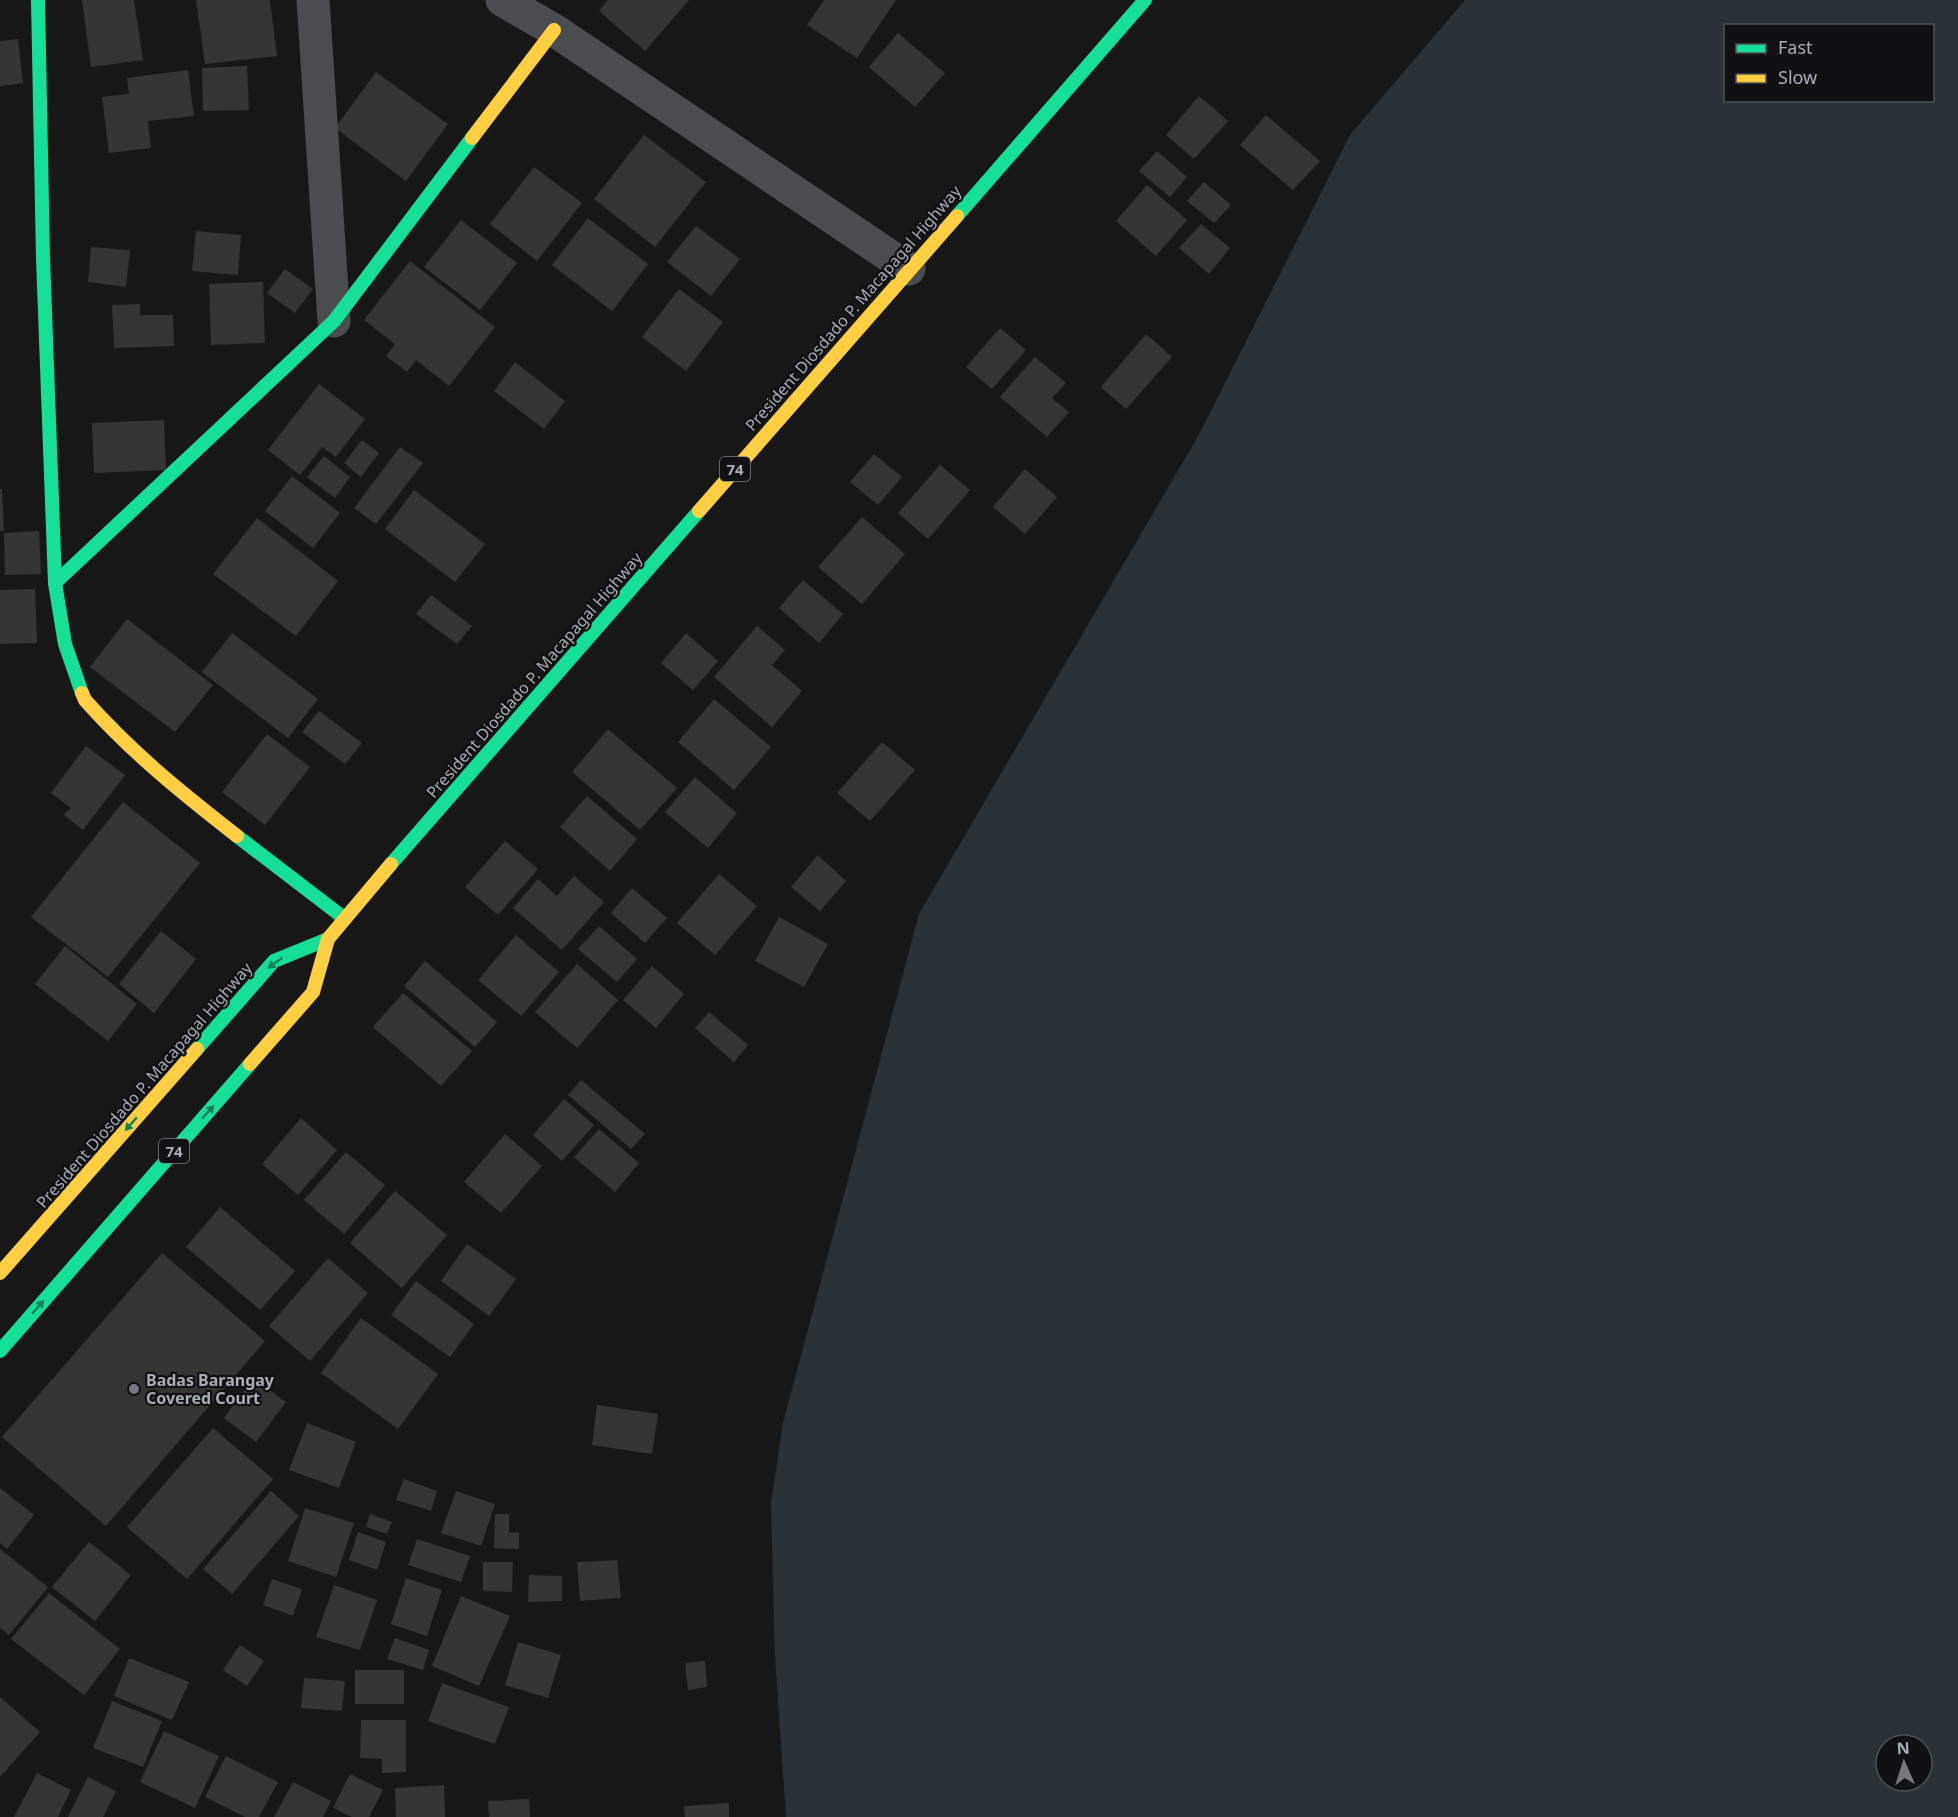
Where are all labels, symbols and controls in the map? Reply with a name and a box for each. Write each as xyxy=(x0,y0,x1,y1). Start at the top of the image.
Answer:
legend xyxy=(1724,24,1934,102)
text: Fast xyxy=(1778,35,1813,59)
text: Slow xyxy=(1778,65,1817,89)
street label: President Diosdado P. Macapagal Highway xyxy=(740,180,966,435)
road number: 74 xyxy=(720,457,750,481)
street label: President Diosdado P. Macapagal Highway xyxy=(421,547,647,802)
street label: President Diosdado P. Macapagal Highway xyxy=(31,957,257,1212)
one-way arrow xyxy=(268,957,284,969)
one-way arrow xyxy=(201,1105,214,1120)
one-way arrow xyxy=(125,1116,138,1131)
road number: 74 xyxy=(159,1139,189,1163)
one-way arrow xyxy=(31,1300,44,1315)
place label: Badas Barangay Covered Court xyxy=(146,1369,275,1409)
marker: Badas Barangay Covered Court xyxy=(127,1382,141,1396)
north arrow xyxy=(1874,1733,1934,1793)
text: N xyxy=(1896,1737,1910,1759)

